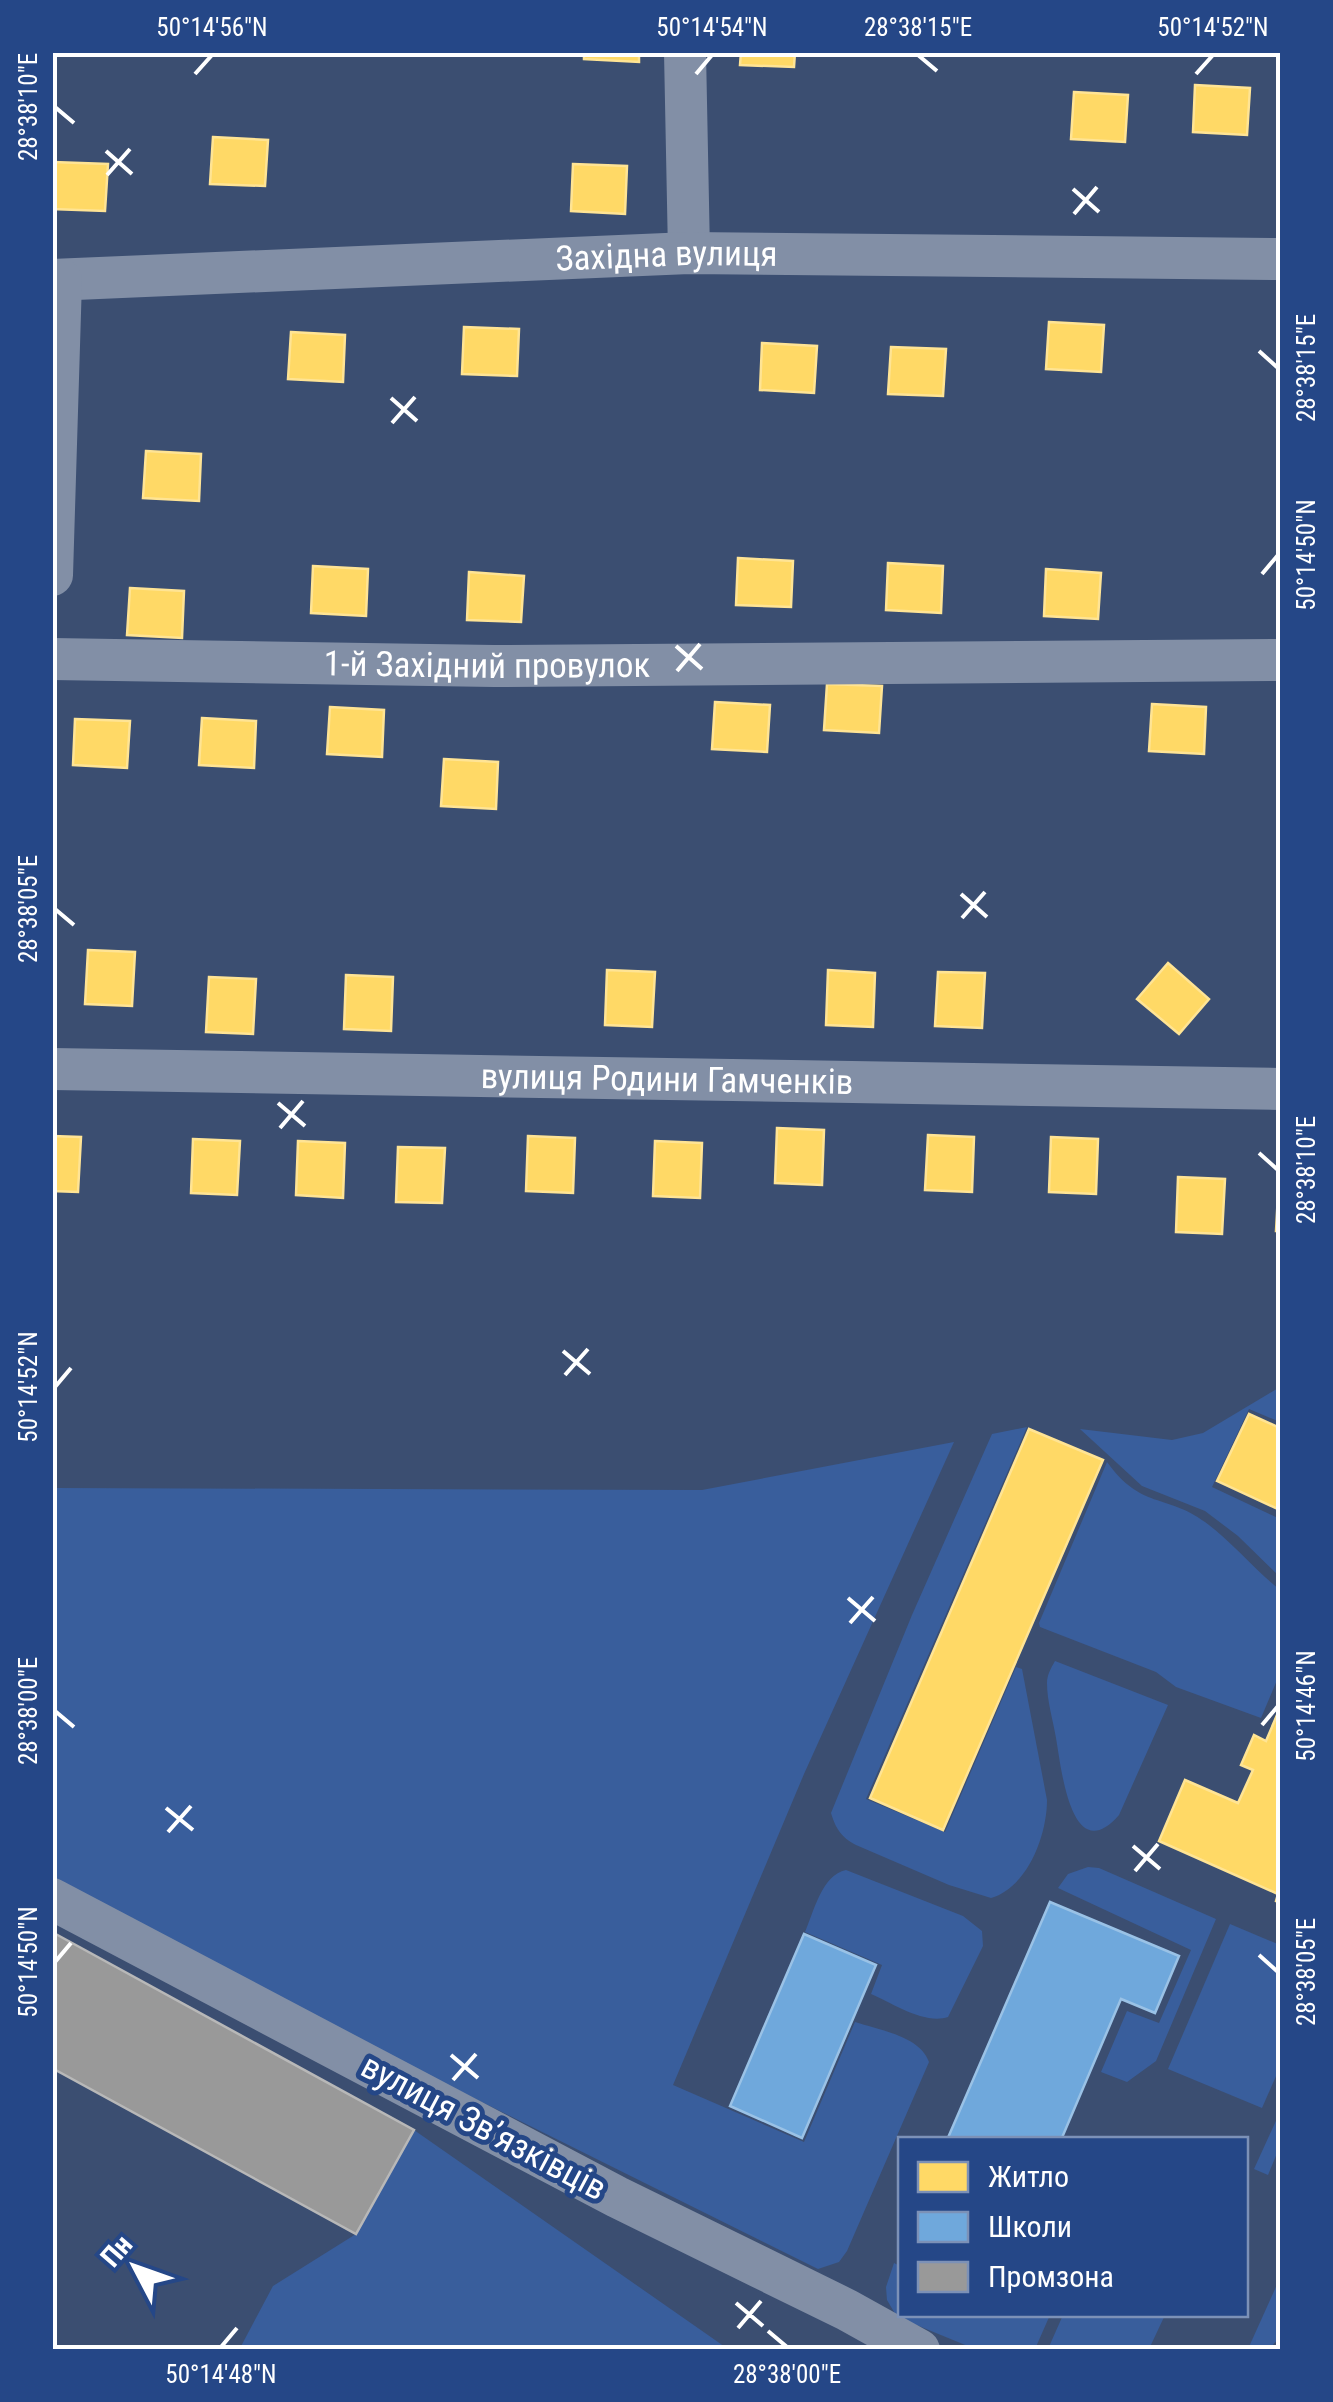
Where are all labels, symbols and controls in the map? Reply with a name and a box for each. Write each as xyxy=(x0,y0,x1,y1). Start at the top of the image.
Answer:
text: 50°14'56"N xyxy=(156,13,268,42)
text: 50°14'54"N xyxy=(656,13,768,42)
text: 28°38'15"E xyxy=(864,13,972,42)
text: 50°14'52"N xyxy=(1157,13,1269,42)
text: 28°38'10"E xyxy=(14,53,43,161)
street label: Західна вулиця xyxy=(555,233,778,280)
text: 28°38'15"E xyxy=(1292,314,1321,422)
text: 50°14'50"N xyxy=(1292,499,1321,611)
street label: 1-й Західний провулок xyxy=(323,643,651,687)
text: 28°38'05"E xyxy=(14,855,43,963)
street label: вулиця Родини Гамченків xyxy=(480,1056,854,1103)
text: 28°38'10"E xyxy=(1292,1116,1321,1224)
text: 50°14'52"N xyxy=(14,1331,43,1443)
text: 50°14'46"N xyxy=(1292,1650,1321,1762)
text: 28°38'00"E xyxy=(14,1657,43,1765)
text: 50°14'50"N xyxy=(14,1906,43,2018)
text: 28°38'05"E xyxy=(1292,1918,1321,2026)
street label: вулиця Звʼязківців xyxy=(354,2046,613,2209)
legend xyxy=(898,2137,1248,2317)
text: Житло xyxy=(988,2159,1069,2194)
text: Школи xyxy=(988,2209,1072,2244)
north arrow xyxy=(85,2217,185,2317)
text: Пн xyxy=(94,2228,139,2274)
text: Промзона xyxy=(988,2259,1114,2294)
text: 50°14'48"N xyxy=(165,2360,277,2389)
text: 28°38'00"E xyxy=(733,2360,841,2389)

